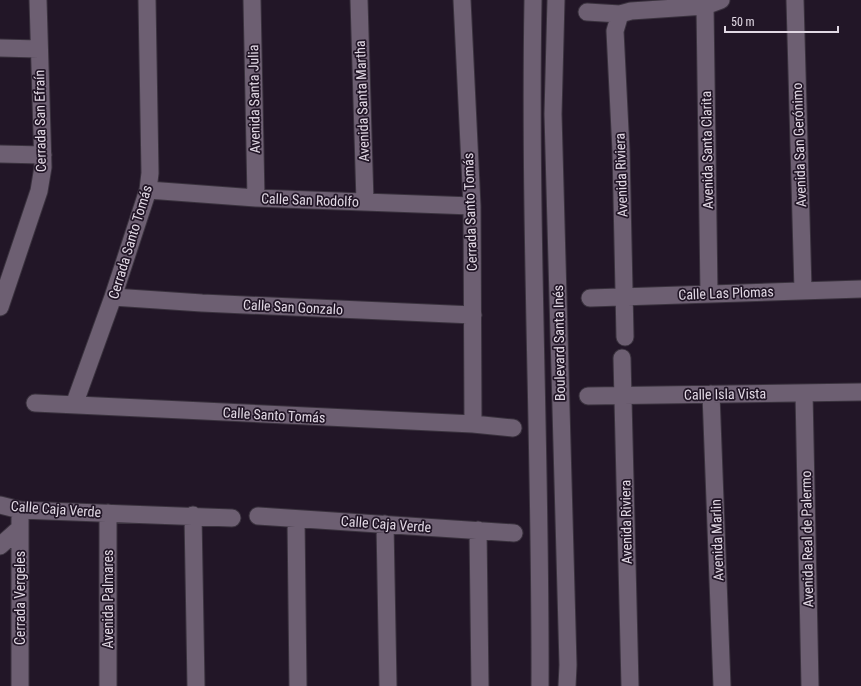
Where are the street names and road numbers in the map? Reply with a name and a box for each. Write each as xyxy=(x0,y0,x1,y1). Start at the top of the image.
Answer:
street label: Avenida Santa Martha xyxy=(352,40,372,162)
street label: Avenida Santa Julia xyxy=(245,45,263,153)
street label: Cerrada San Efraín xyxy=(31,70,49,172)
street label: Avenida San Gerónimo xyxy=(789,82,809,208)
street label: Avenida Santa Clarita xyxy=(698,91,716,209)
street label: Avenida Riviera xyxy=(612,133,630,217)
street label: Cerrada Santo Tomás xyxy=(460,153,480,271)
street label: Cerrada Santo Tomás xyxy=(105,183,155,301)
street label: Calle San Rodolfo xyxy=(261,190,359,210)
street label: Calle Las Plomas xyxy=(678,283,774,303)
street label: Boulevard Santa Inés xyxy=(550,285,568,401)
street label: Calle San Gonzalo xyxy=(243,296,343,318)
street label: Calle Isla Vista xyxy=(684,385,766,403)
street label: Calle Santo Tomás xyxy=(222,404,326,426)
street label: Avenida Real de Palermo xyxy=(798,470,816,608)
street label: Avenida Riviera xyxy=(617,480,635,564)
street label: Calle Caja Verde xyxy=(10,498,102,520)
street label: Avenida Marlin xyxy=(708,499,726,581)
street label: Calle Caja Verde xyxy=(340,513,432,535)
street label: Avenida Palmares xyxy=(100,550,116,648)
street label: Cerrada Vergeles xyxy=(12,551,28,645)

